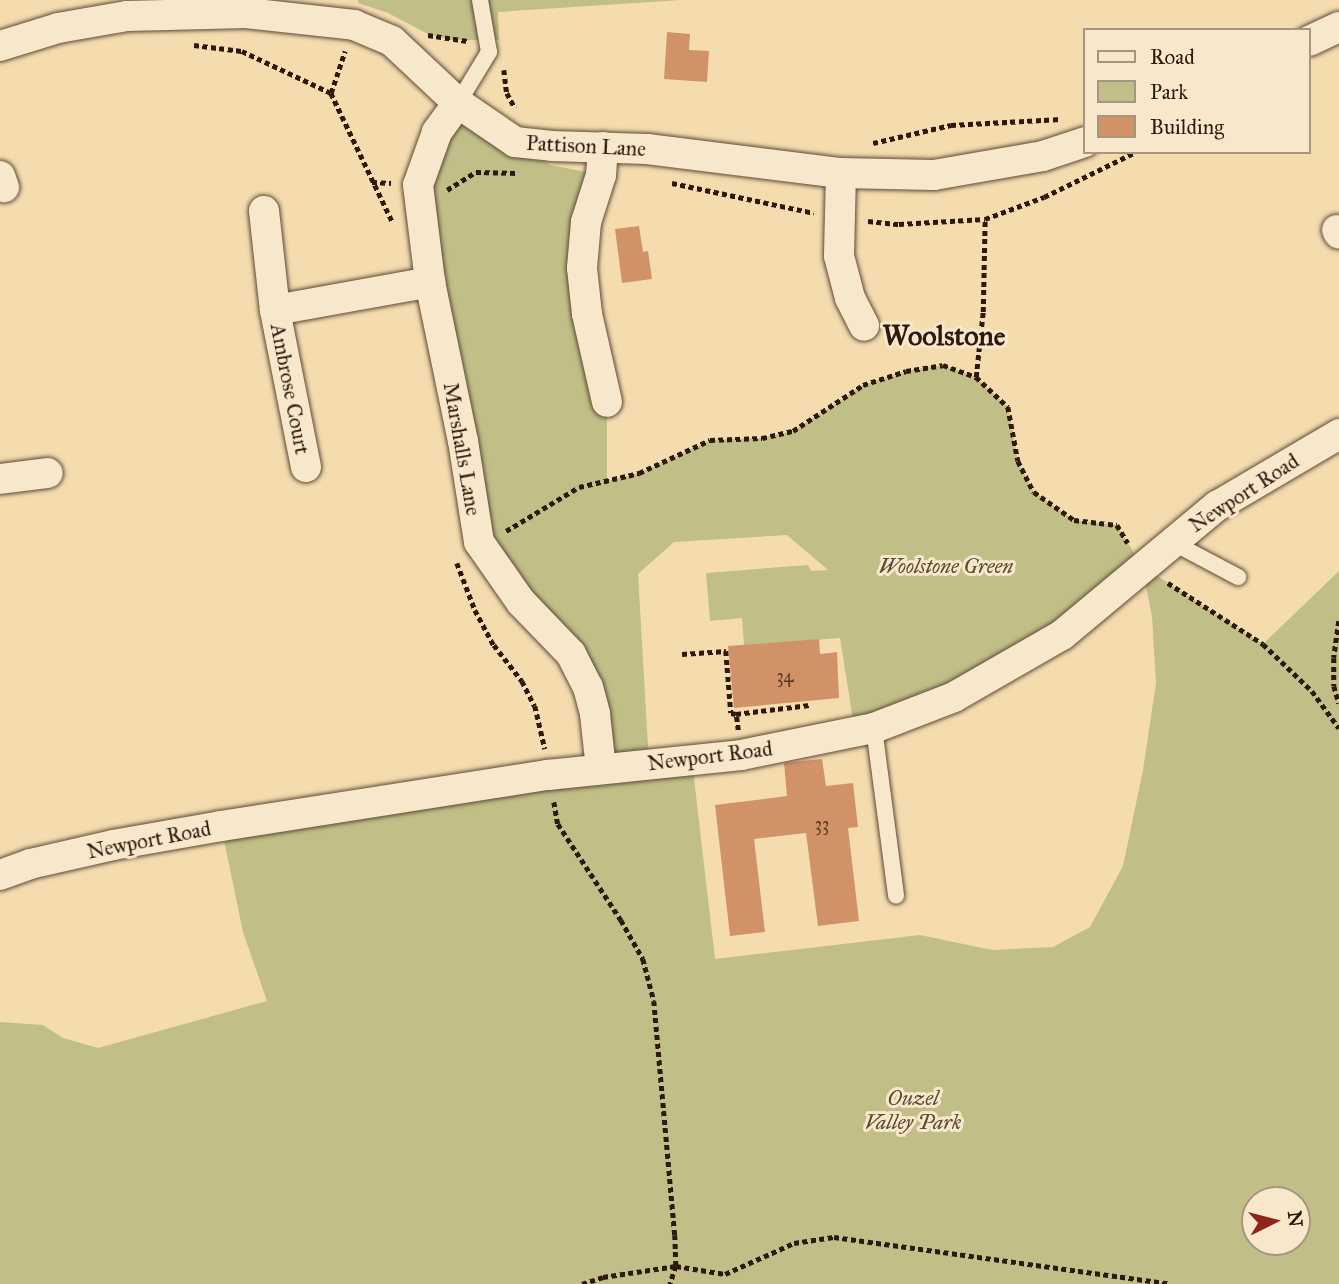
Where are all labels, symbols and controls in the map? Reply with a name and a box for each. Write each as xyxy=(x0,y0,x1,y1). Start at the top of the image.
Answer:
legend xyxy=(1084,28,1311,154)
text: Road xyxy=(1150,44,1195,70)
text: Park xyxy=(1150,79,1188,105)
text: Building xyxy=(1150,114,1224,140)
street label: Pattison Lane xyxy=(525,130,647,162)
district label: Woolstone xyxy=(883,319,1005,353)
street label: Ambrose Court xyxy=(265,321,315,457)
street label: Marshalls Lane xyxy=(438,381,486,517)
street label: Newport Road xyxy=(1184,448,1304,538)
park label: Woolstone Green xyxy=(879,553,1013,579)
house number: 34 xyxy=(776,665,794,687)
street label: Newport Road xyxy=(646,736,774,776)
house number: 33 xyxy=(815,813,829,835)
street label: Newport Road xyxy=(85,816,213,864)
park label: Ouzel Valley Park xyxy=(865,1085,961,1135)
north arrow xyxy=(1241,1186,1311,1256)
text: N xyxy=(1283,1210,1308,1228)

